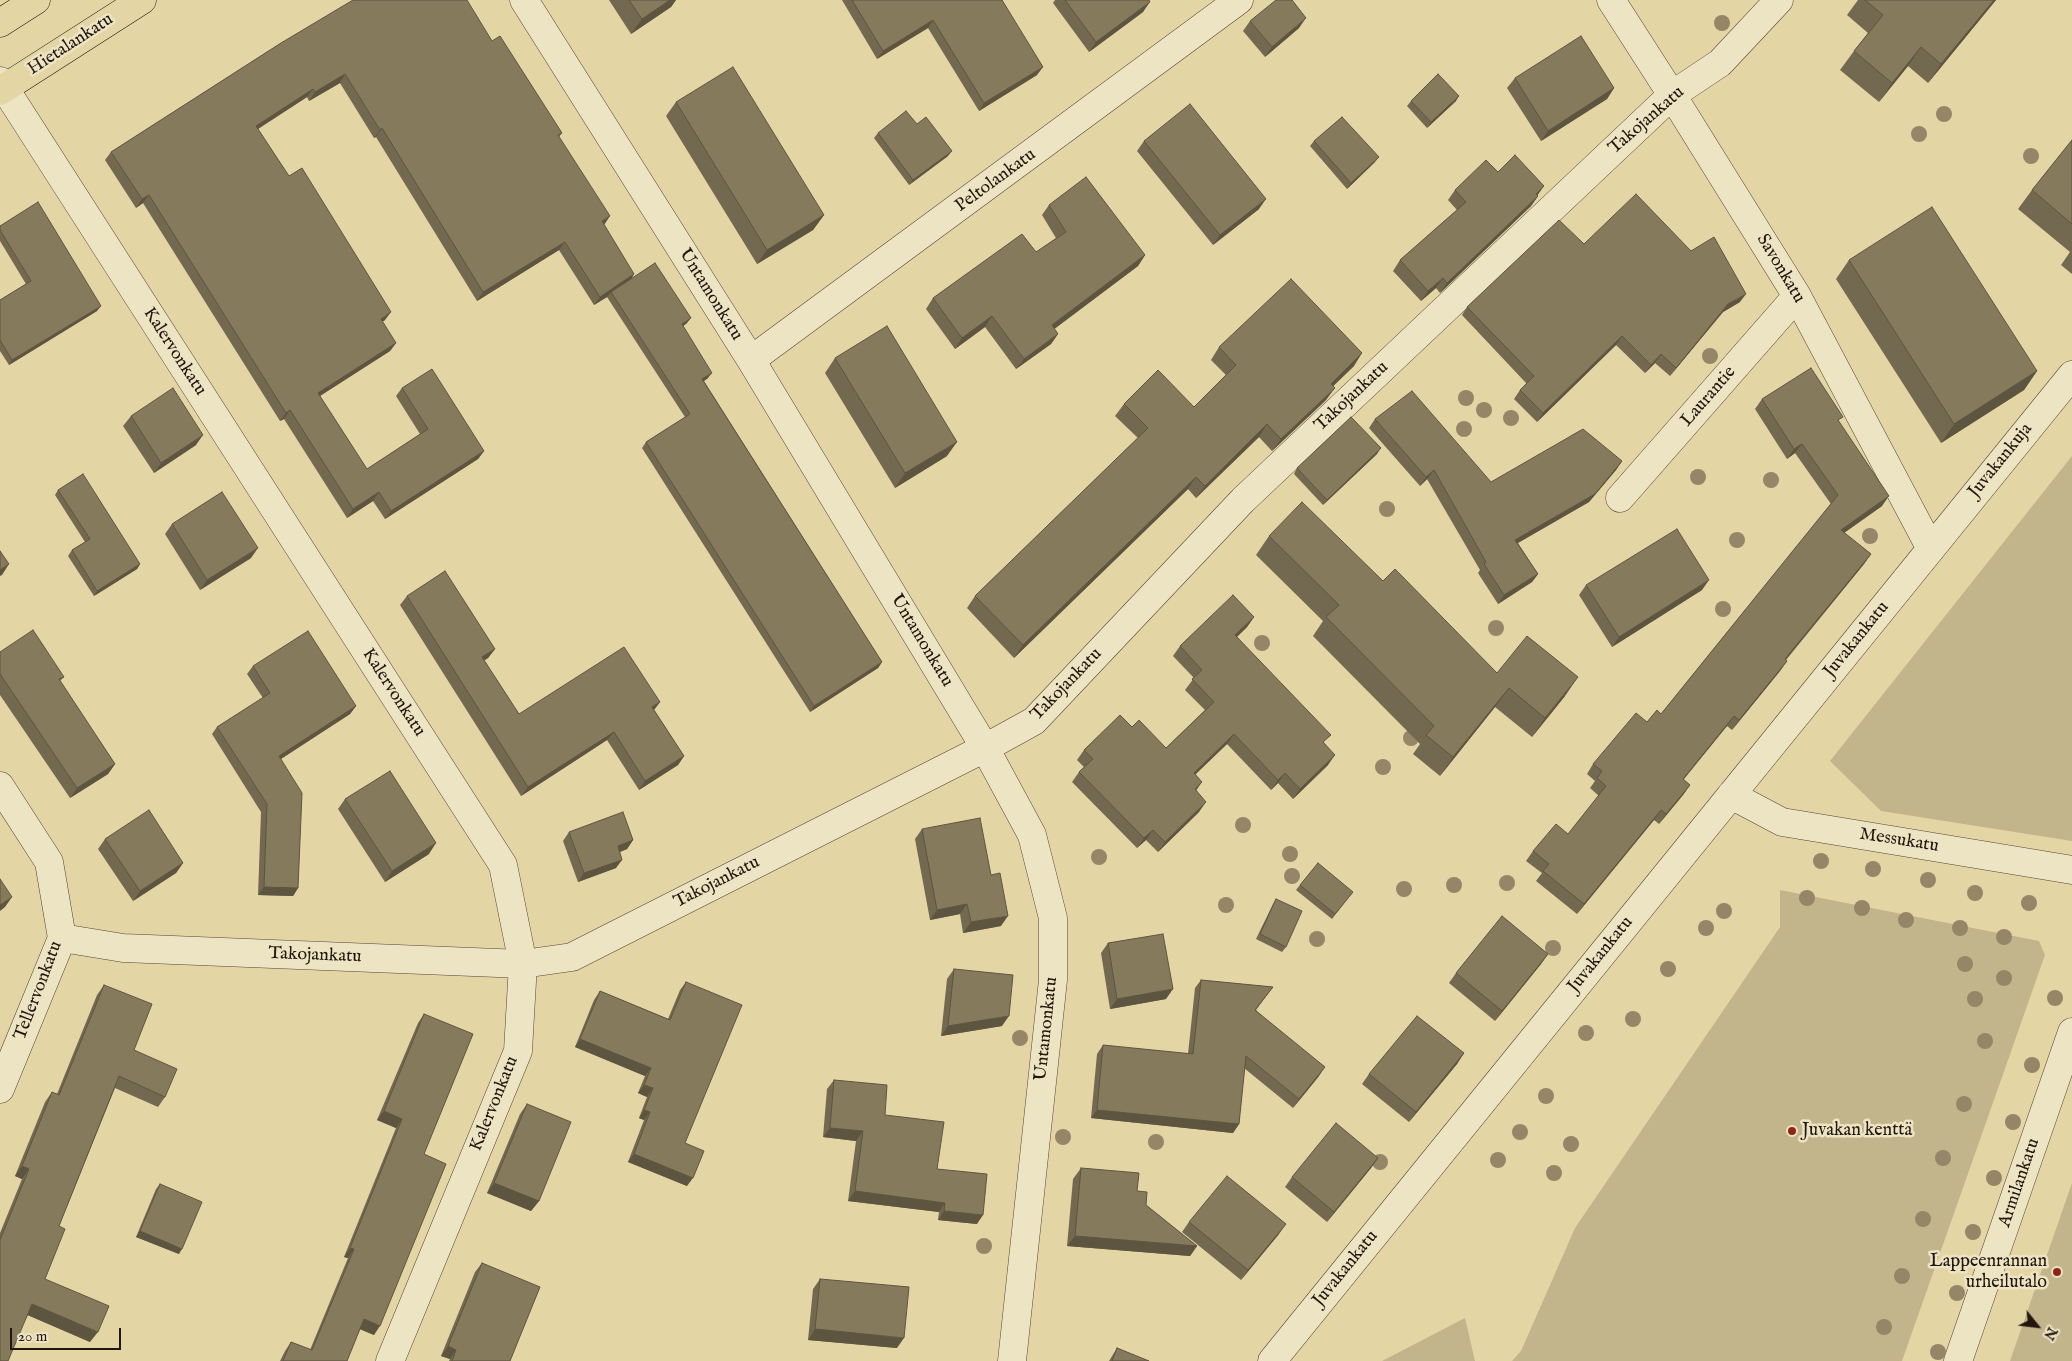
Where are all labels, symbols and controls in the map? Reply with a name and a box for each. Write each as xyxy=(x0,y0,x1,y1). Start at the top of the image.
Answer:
street label: Hietalankatu xyxy=(24,9,118,81)
street label: Takojankatu xyxy=(1605,82,1689,160)
street label: Peltolankatu xyxy=(951,145,1041,217)
street label: Savonkatu xyxy=(1751,231,1809,307)
street label: Untamonkatu xyxy=(673,245,747,345)
street label: Kalervonkatu xyxy=(138,304,210,400)
street label: Takojankatu xyxy=(1311,357,1393,437)
street label: Laurantie xyxy=(1677,362,1741,432)
street label: Juvakankuja xyxy=(1964,419,2038,503)
street label: Untamonkatu xyxy=(885,591,957,691)
street label: Juvakankatu xyxy=(1820,598,1894,682)
street label: Takojankatu xyxy=(1027,644,1107,726)
street label: Kalervonkatu xyxy=(357,645,429,741)
street label: Messukatu xyxy=(1858,824,1940,858)
street label: Takojankatu xyxy=(671,852,763,914)
street label: Juvakankatu xyxy=(1564,913,1638,997)
street label: Tellervonkatu xyxy=(10,938,68,1044)
street label: Takojankatu xyxy=(268,944,362,968)
street label: Untamonkatu xyxy=(1031,976,1063,1082)
street label: Kalervonkatu xyxy=(466,1053,524,1155)
place label: Juvakan kenttä xyxy=(1802,1120,1912,1142)
marker: Juvakan kenttä xyxy=(1786,1125,1798,1137)
street label: Armilankatu xyxy=(1995,1136,2045,1230)
street label: Juvakankatu xyxy=(1309,1227,1383,1311)
place label: Lappeenrannan urheilutalo xyxy=(1930,1251,2047,1294)
marker: Lappeenrannan urheilutalo xyxy=(2051,1266,2063,1278)
north arrow xyxy=(2012,1301,2062,1351)
scale bar xyxy=(12,1318,124,1350)
text: N xyxy=(2039,1324,2061,1343)
text: 20 m xyxy=(18,1327,47,1346)

